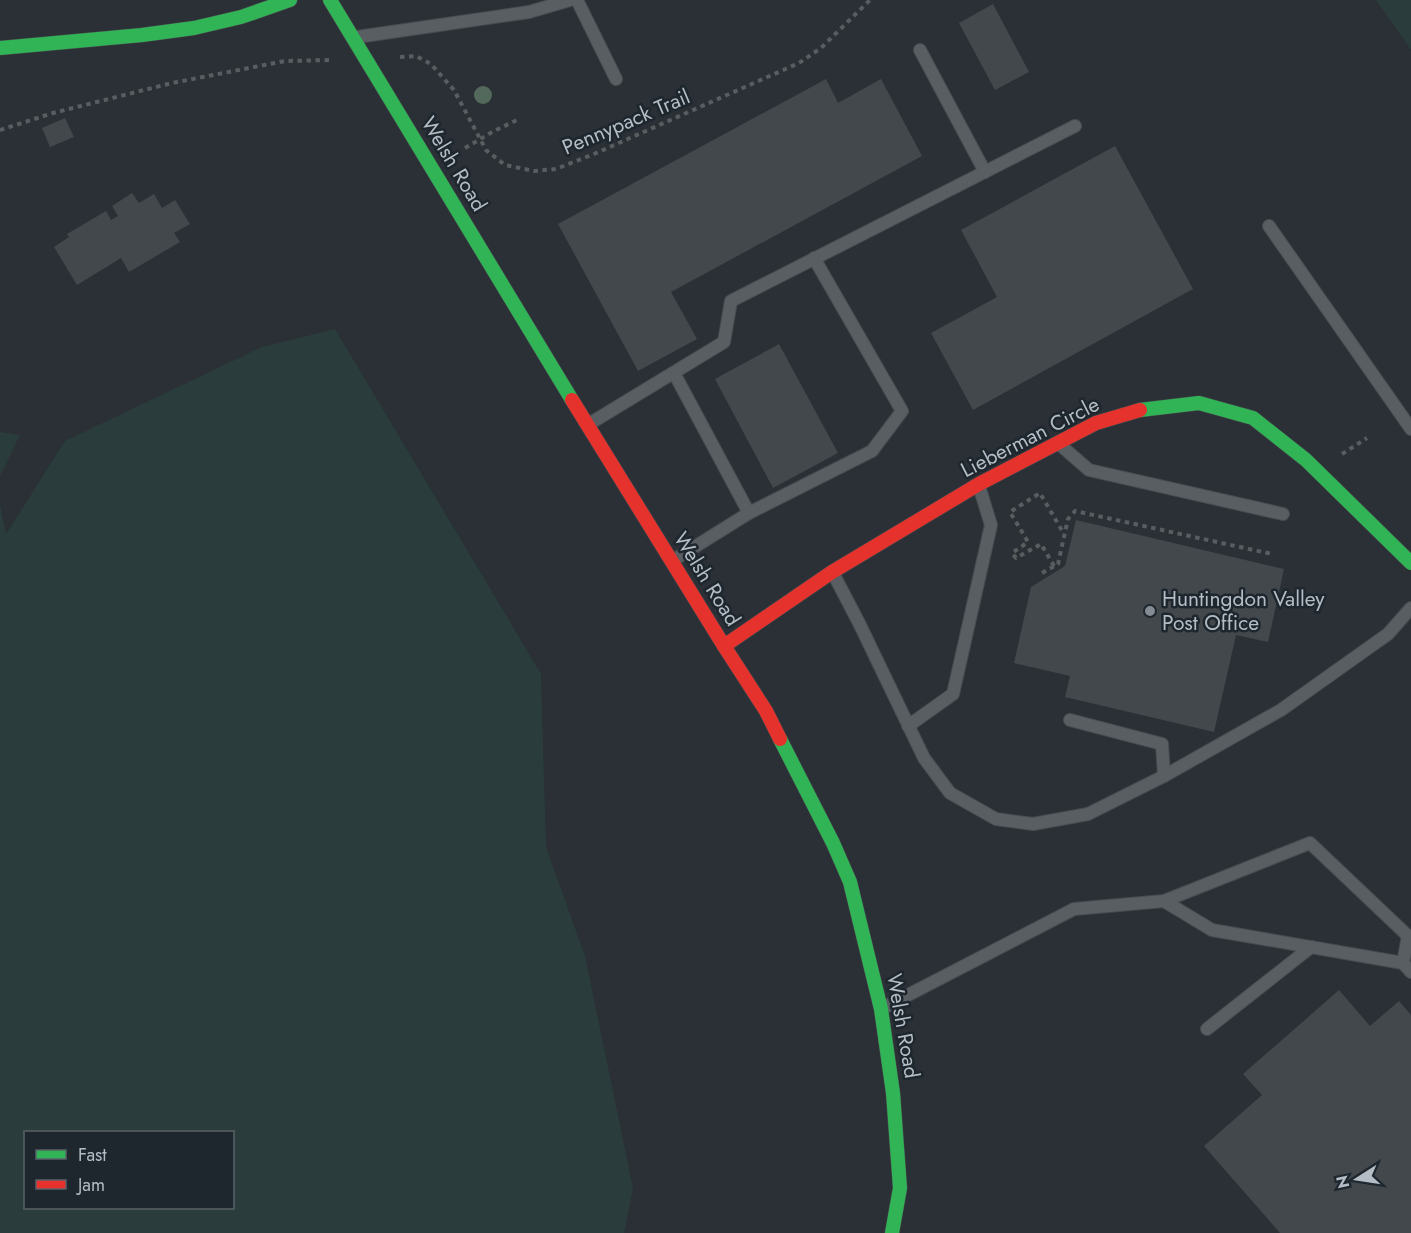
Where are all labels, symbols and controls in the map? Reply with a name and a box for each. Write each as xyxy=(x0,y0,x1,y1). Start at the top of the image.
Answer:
street label: Pennypack Trail xyxy=(557,82,695,162)
street label: Welsh Road xyxy=(414,111,494,217)
street label: Lieberman Circle xyxy=(956,389,1105,485)
street label: Welsh Road xyxy=(666,526,748,632)
place label: Huntingdon Valley Post Office xyxy=(1162,584,1325,638)
marker: Huntingdon Valley Post Office xyxy=(1143,604,1157,618)
street label: Welsh Road xyxy=(879,971,927,1081)
legend xyxy=(24,1131,234,1209)
text: Fast xyxy=(78,1142,107,1168)
north arrow xyxy=(1327,1149,1387,1209)
text: Jam xyxy=(76,1172,105,1198)
text: N xyxy=(1330,1173,1355,1191)

